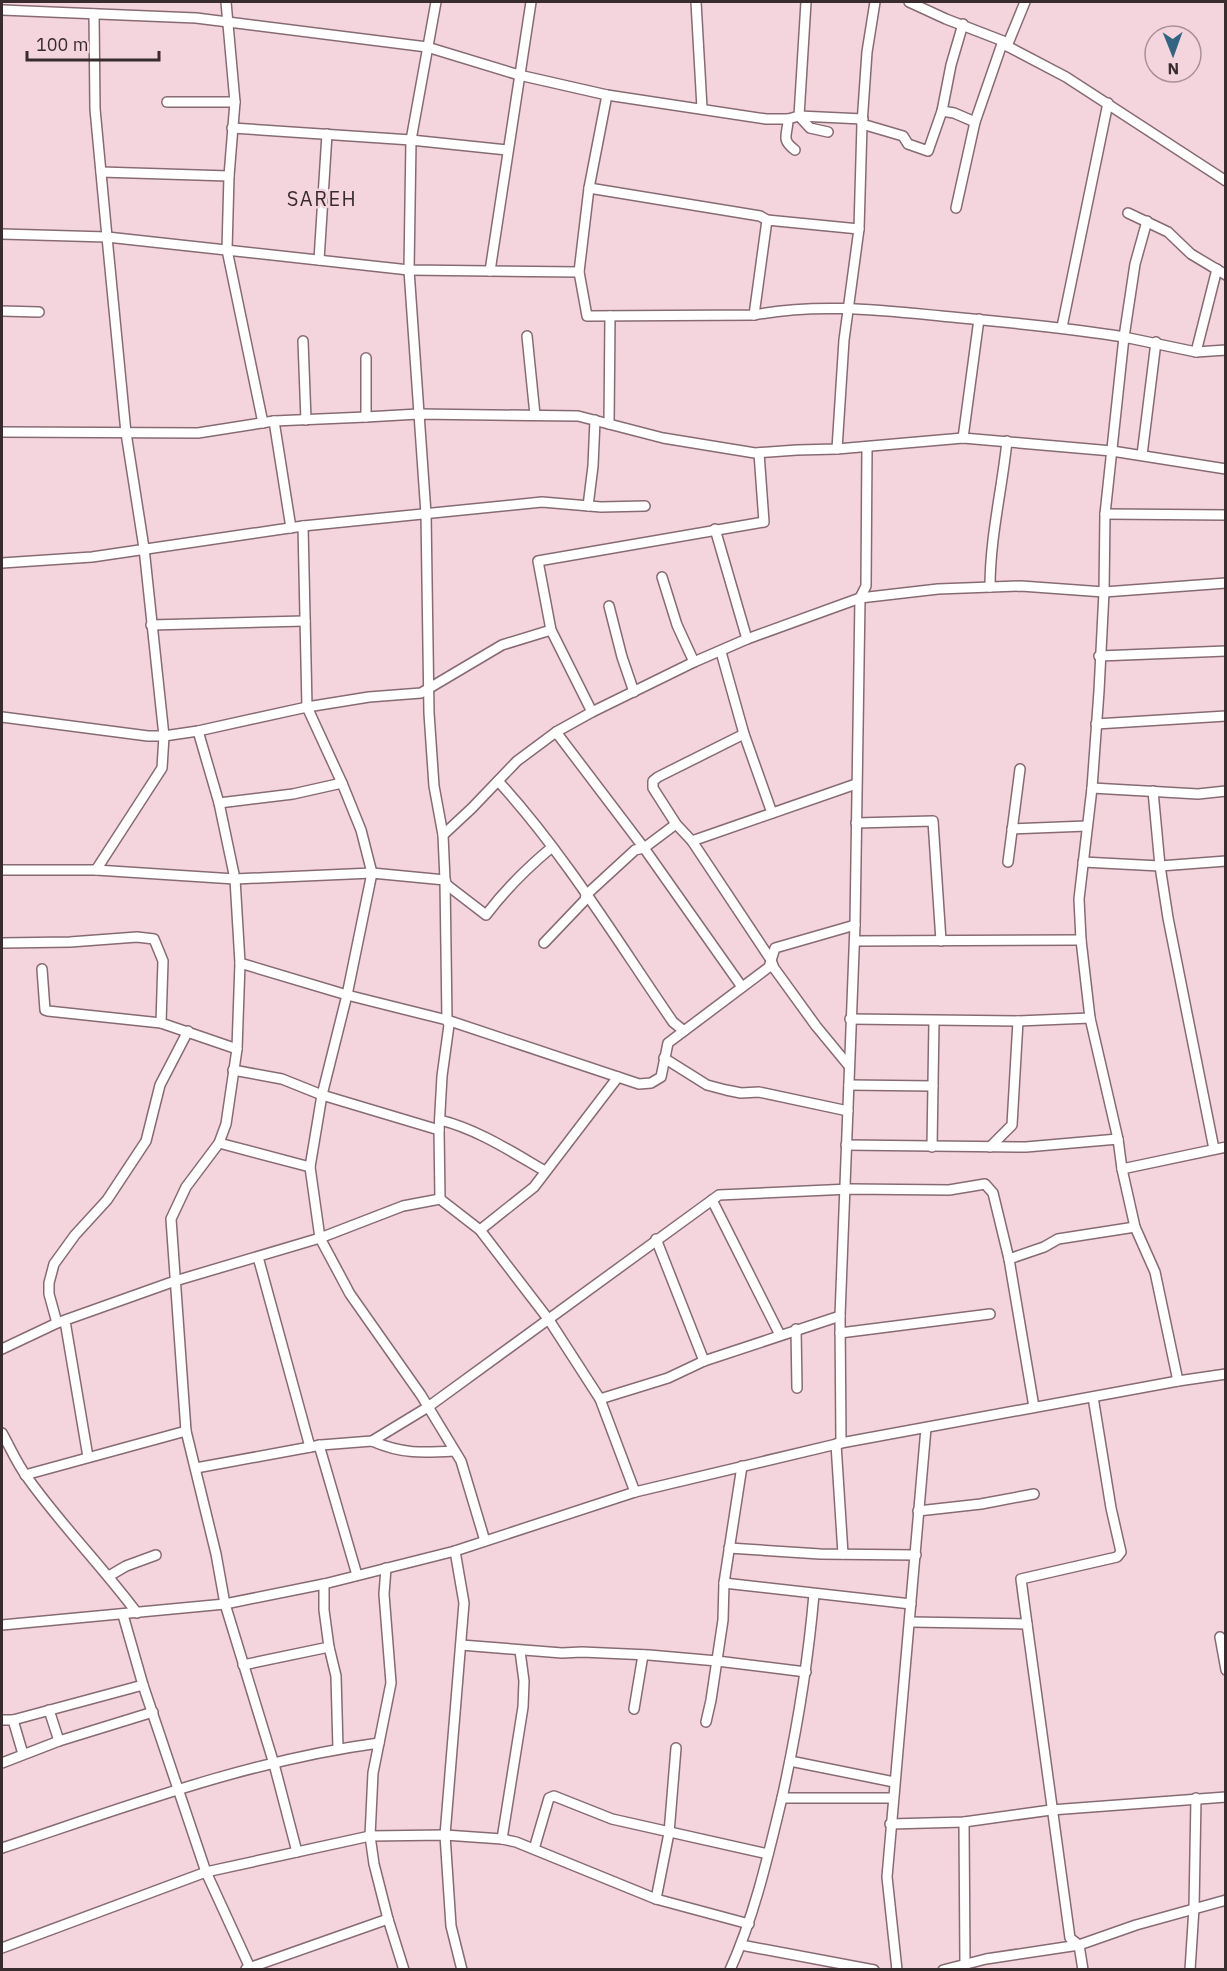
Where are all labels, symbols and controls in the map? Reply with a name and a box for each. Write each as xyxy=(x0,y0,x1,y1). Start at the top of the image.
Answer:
scale bar xyxy=(27,24,159,62)
north arrow xyxy=(1143,24,1203,84)
text: 100 m xyxy=(36,33,88,56)
text: N xyxy=(1167,59,1179,79)
district label: SAREH xyxy=(287,185,357,212)

